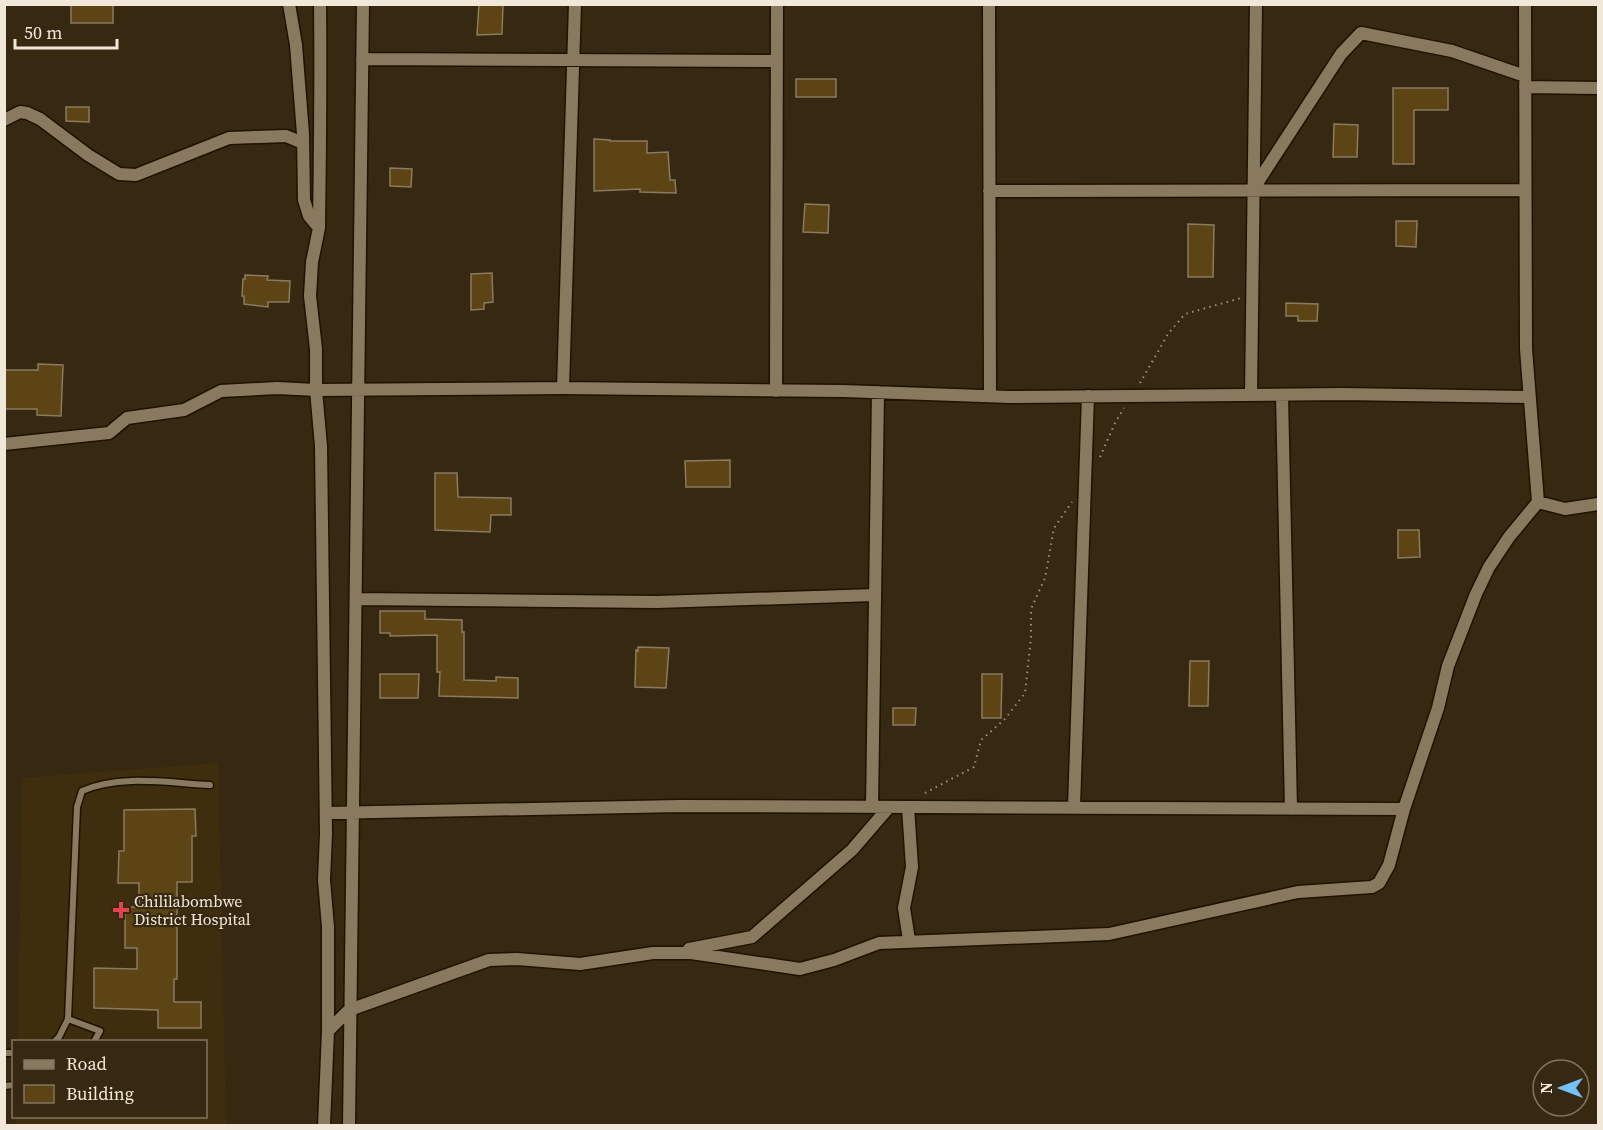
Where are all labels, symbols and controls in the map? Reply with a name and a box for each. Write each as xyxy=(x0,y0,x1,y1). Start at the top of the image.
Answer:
scale bar xyxy=(15,12,117,50)
text: 50 m xyxy=(24,20,62,45)
place label: Chililabombwe District Hospital xyxy=(134,890,251,930)
marker: Chililabombwe District Hospital xyxy=(112,901,130,919)
legend xyxy=(12,1040,207,1118)
text: Road xyxy=(66,1051,107,1076)
north arrow xyxy=(1531,1058,1591,1118)
text: Building xyxy=(66,1081,134,1106)
text: N xyxy=(1535,1082,1557,1094)

